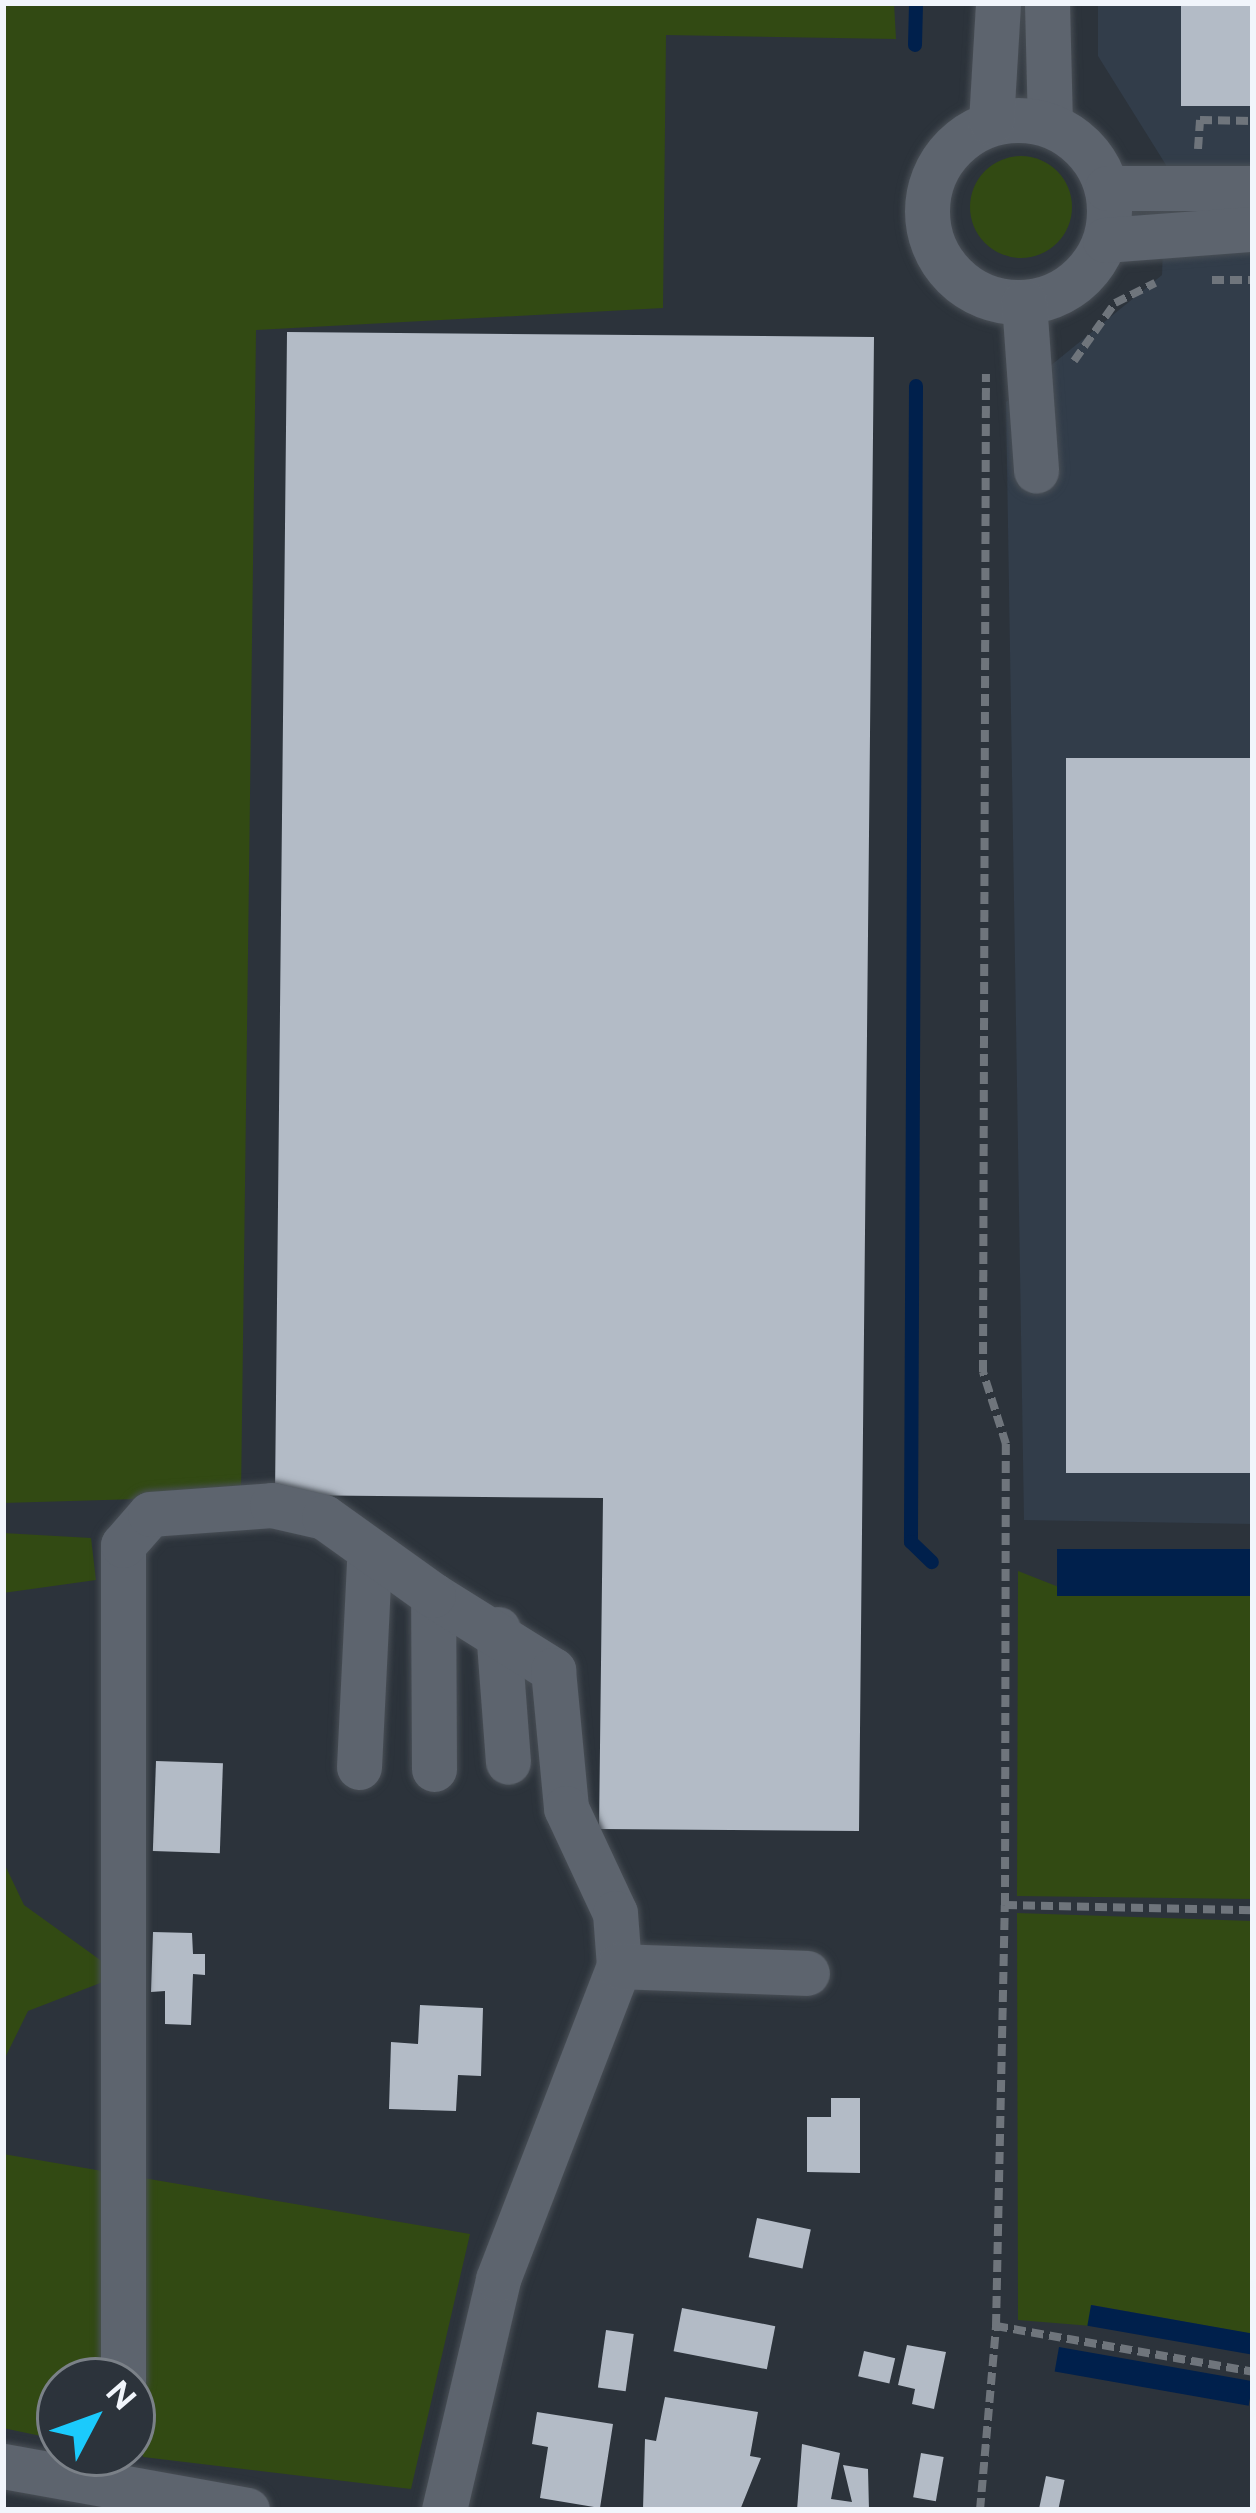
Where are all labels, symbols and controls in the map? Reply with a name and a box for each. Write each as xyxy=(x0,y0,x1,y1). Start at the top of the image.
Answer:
north arrow xyxy=(36,2357,156,2477)
text: N xyxy=(98,2373,144,2417)

